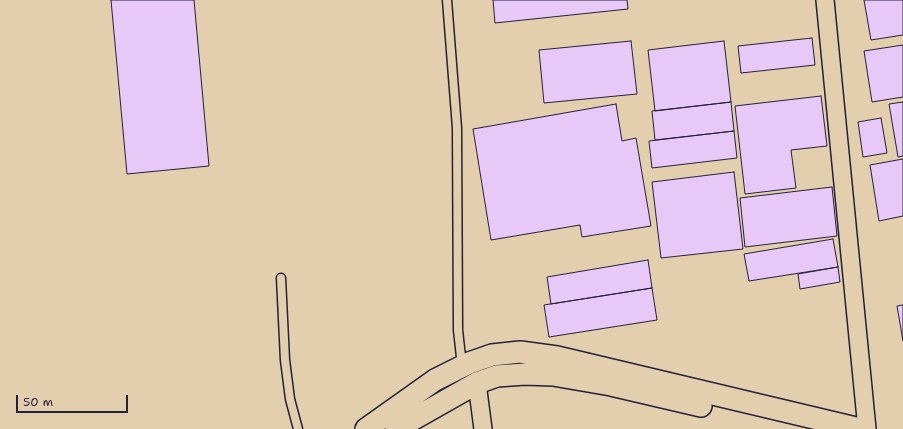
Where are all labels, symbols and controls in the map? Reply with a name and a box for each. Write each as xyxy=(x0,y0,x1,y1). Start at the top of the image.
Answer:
scale bar xyxy=(18,387,130,413)
text: 50 m xyxy=(23,394,53,410)

